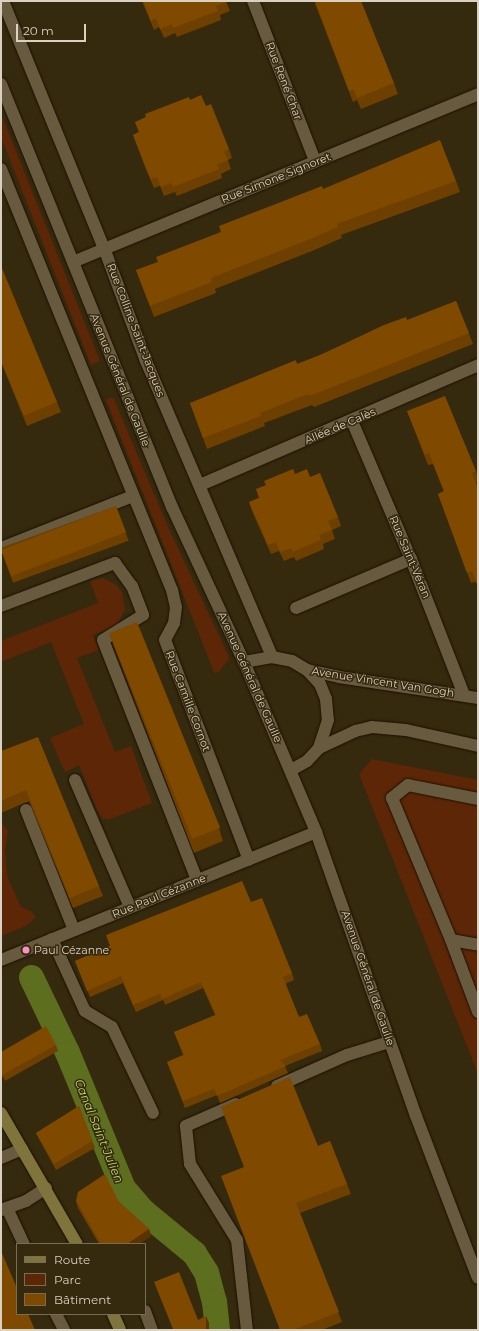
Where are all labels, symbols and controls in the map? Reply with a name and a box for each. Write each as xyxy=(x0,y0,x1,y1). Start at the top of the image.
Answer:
scale bar xyxy=(18,16,88,42)
text: 20 m xyxy=(23,23,54,38)
street label: Rue René Char xyxy=(263,40,305,122)
street label: Rue Simone Signoret xyxy=(219,150,333,206)
street label: Rue Colline Saint-Jacques xyxy=(104,261,168,399)
street label: Avenue Général de Gaulle xyxy=(87,312,153,448)
street label: Allée de Calès xyxy=(302,405,378,447)
street label: Rue Saint-Véran xyxy=(387,514,433,600)
street label: Avenue Général de Gaulle xyxy=(215,610,285,744)
street label: Rue Camille Cornot xyxy=(163,649,213,753)
street label: Avenue Vincent Van Gogh xyxy=(311,664,455,700)
street label: Rue Paul Cézanne xyxy=(110,871,208,921)
street label: Avenue Général de Gaulle xyxy=(339,909,397,1047)
place label: Paul Cézanne xyxy=(34,943,109,957)
marker: Paul Cézanne xyxy=(21,945,31,955)
water label: Canal Saint-Julien xyxy=(72,1077,126,1185)
legend xyxy=(16,1243,146,1315)
text: Route xyxy=(54,1252,90,1267)
text: Parc xyxy=(54,1272,81,1287)
text: Bâtiment xyxy=(54,1292,111,1307)

